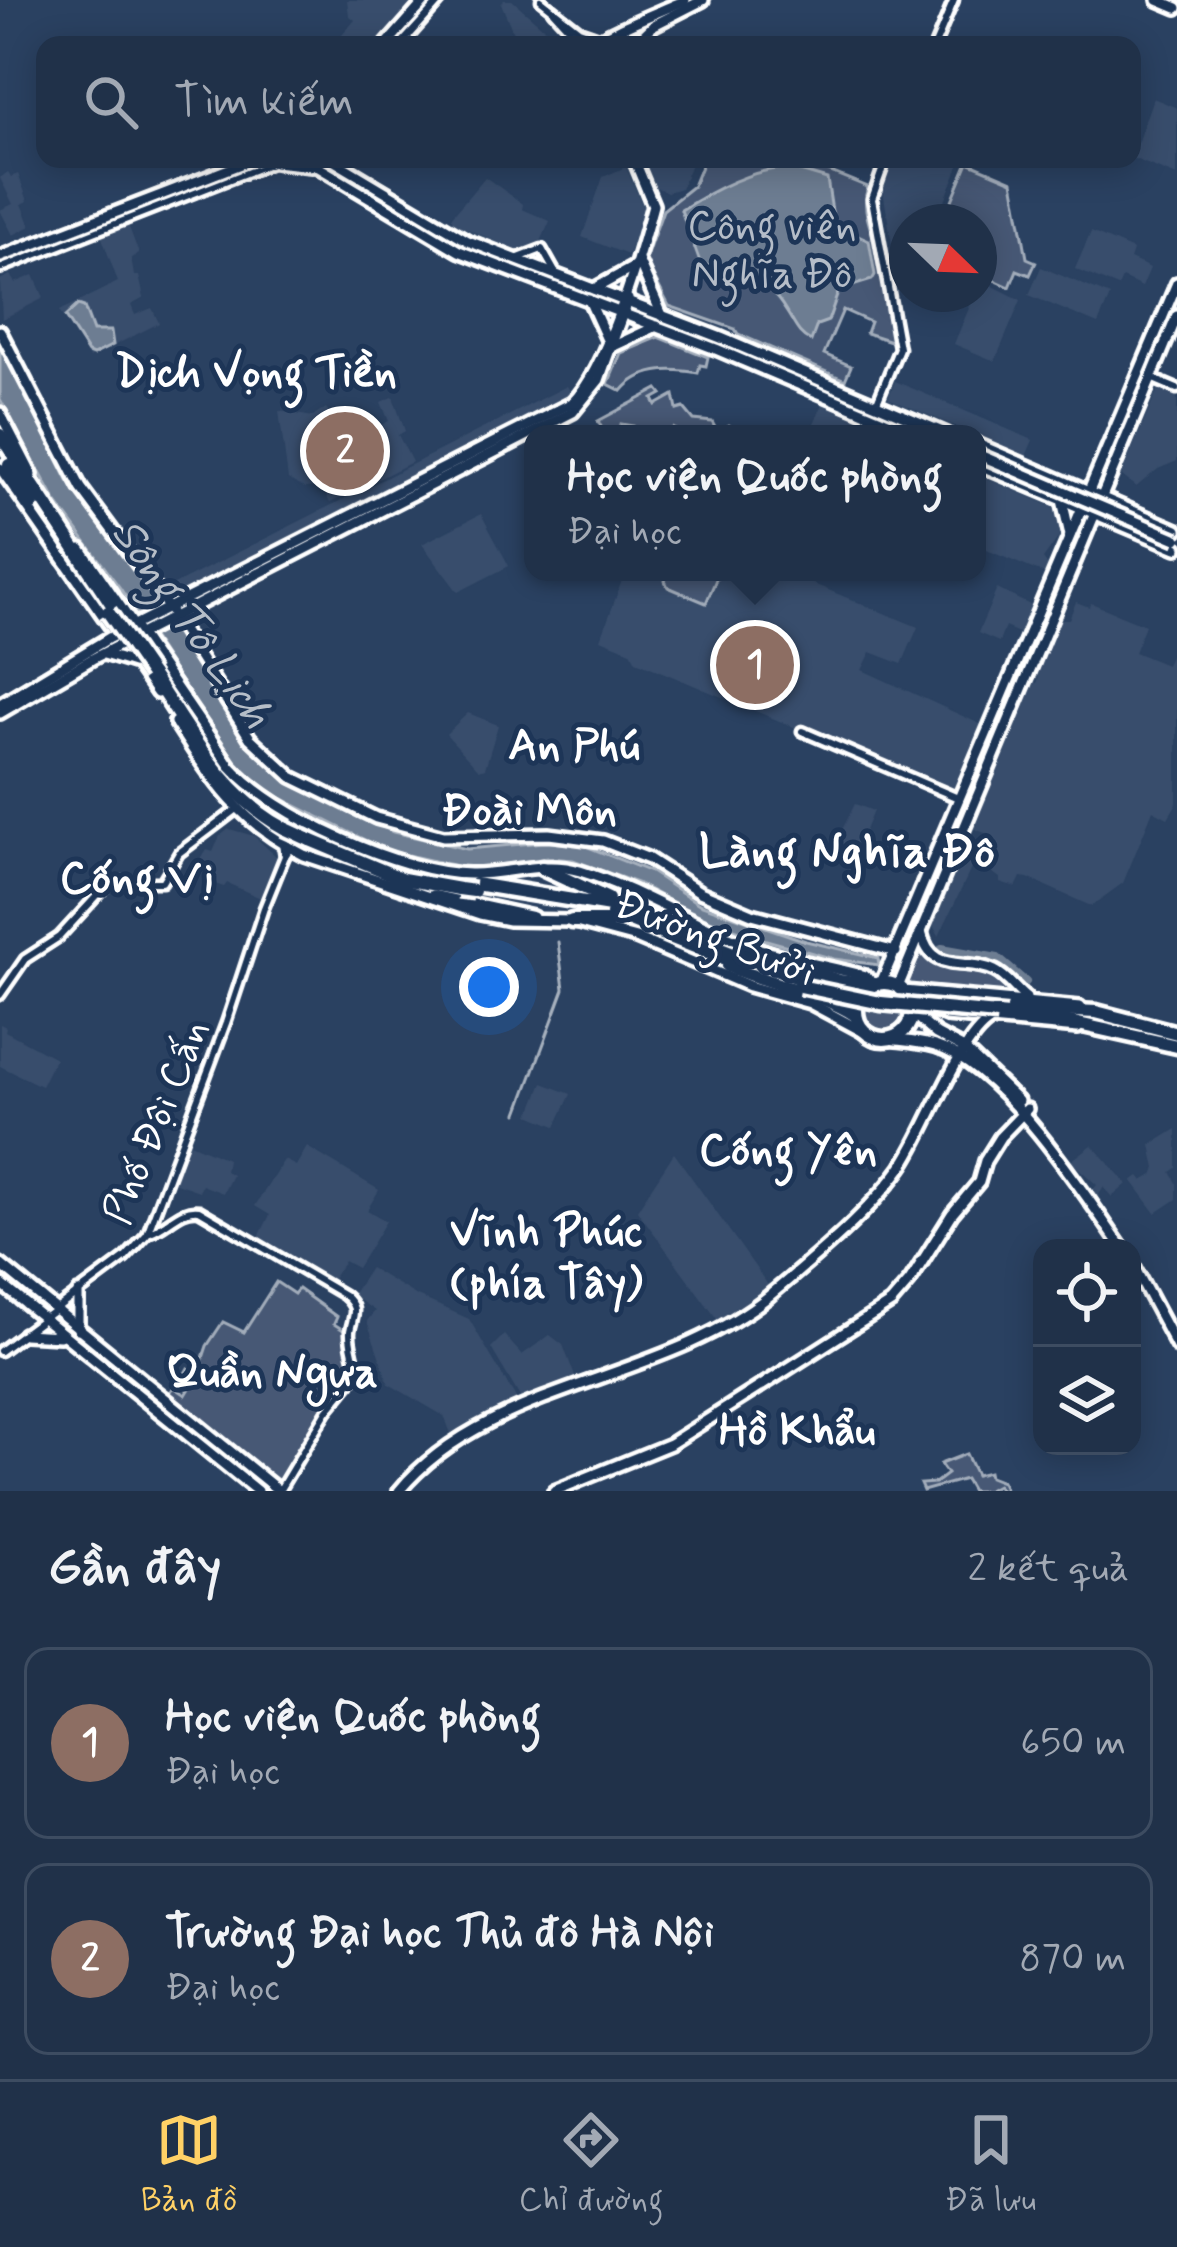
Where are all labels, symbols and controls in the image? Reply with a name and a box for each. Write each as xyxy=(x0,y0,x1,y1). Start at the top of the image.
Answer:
search box xyxy=(36,36,1141,168)
icon: search xyxy=(78,69,144,135)
text: Tìm kiếm xyxy=(174,73,354,132)
park label: Công viên Nghĩa Đô xyxy=(687,200,857,307)
north arrow xyxy=(889,204,997,312)
district label: Dịch Vọng Tiền xyxy=(115,344,397,409)
pin: 2 xyxy=(306,406,384,496)
popup xyxy=(524,425,986,581)
text: Học viện Quốc phòng xyxy=(567,448,943,507)
water label: Sông Tô Lịch xyxy=(93,507,285,744)
text: Đại học xyxy=(567,507,682,558)
pin: 1 xyxy=(716,620,794,710)
district label: An Phú xyxy=(508,717,640,776)
district label: Đoài Môn xyxy=(441,782,617,841)
district label: Làng Nghĩa Đô xyxy=(699,821,995,890)
district label: Cống Vị xyxy=(60,850,212,915)
street label: Đường Bưởi xyxy=(605,878,823,1005)
your location xyxy=(459,957,519,1017)
street label: Phố Đội Cấn xyxy=(91,1012,223,1233)
district label: Cống Yên xyxy=(699,1122,877,1187)
district label: Vĩnh Phúc (phía Tây) xyxy=(449,1203,643,1314)
map controls xyxy=(1033,1239,1141,1455)
button: locate xyxy=(1033,1239,1141,1347)
district label: Quần Ngựa xyxy=(166,1344,378,1407)
button: layers xyxy=(1033,1347,1141,1455)
district label: Hồ Khẩu xyxy=(719,1402,875,1461)
text: Gần đây xyxy=(48,1536,221,1602)
text: 2 kết quả xyxy=(967,1544,1129,1595)
text: Học viện Quốc phòng xyxy=(165,1688,541,1747)
text: 1 xyxy=(81,1718,99,1769)
text: 650 m xyxy=(1020,1718,1126,1769)
text: Đại học xyxy=(165,1747,280,1798)
text: Trường Đại học Thủ đô Hà Nội xyxy=(165,1904,714,1963)
text: 2 xyxy=(80,1934,100,1985)
text: 870 m xyxy=(1019,1934,1126,1985)
text: Đại học xyxy=(165,1963,280,2014)
tab: Bản đồ xyxy=(141,2107,237,2223)
tab: Chỉ đường xyxy=(519,2107,663,2223)
tab: Đã lưu xyxy=(945,2107,1036,2223)

